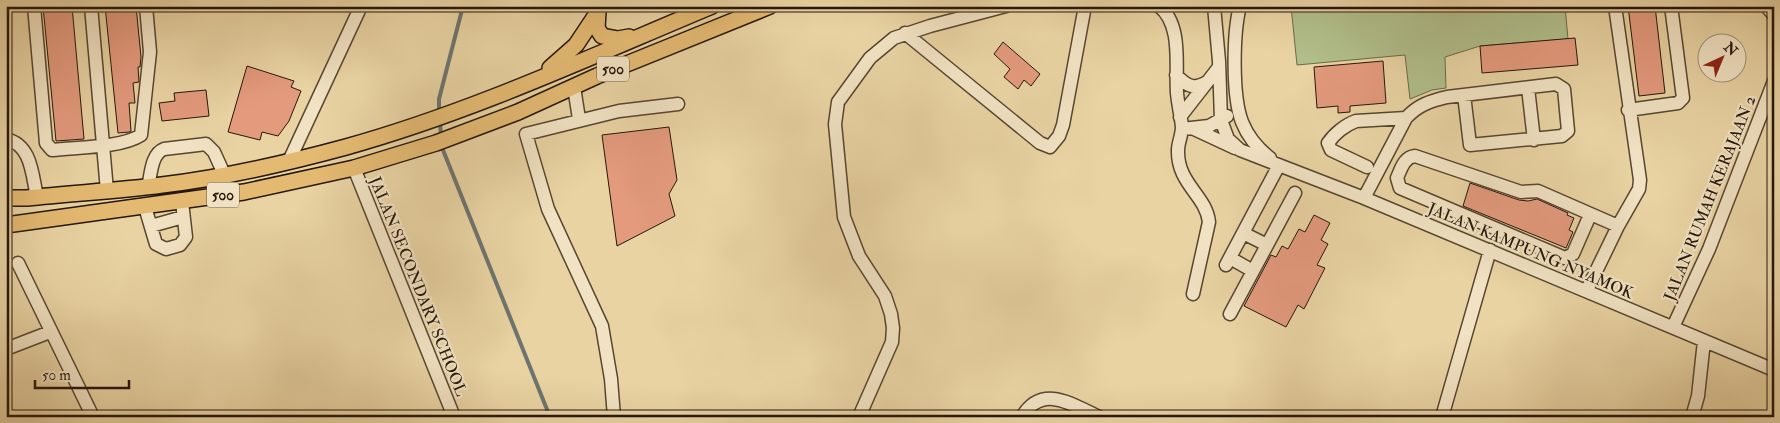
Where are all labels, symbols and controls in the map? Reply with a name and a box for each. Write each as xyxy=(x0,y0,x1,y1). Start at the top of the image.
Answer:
north arrow xyxy=(1698,32,1748,82)
text: N xyxy=(1720,38,1741,60)
road number: 500 xyxy=(597,56,629,82)
street label: JALAN RUMAH KERAJAAN 2 xyxy=(1659,93,1761,305)
street label: JALAN SECONDARY SCHOOL xyxy=(363,173,472,400)
road number: 500 xyxy=(207,182,239,208)
street label: JALAN KAMPUNG NYAMOK xyxy=(1423,198,1637,305)
scale bar xyxy=(35,358,129,390)
text: 50 m xyxy=(42,366,71,385)

